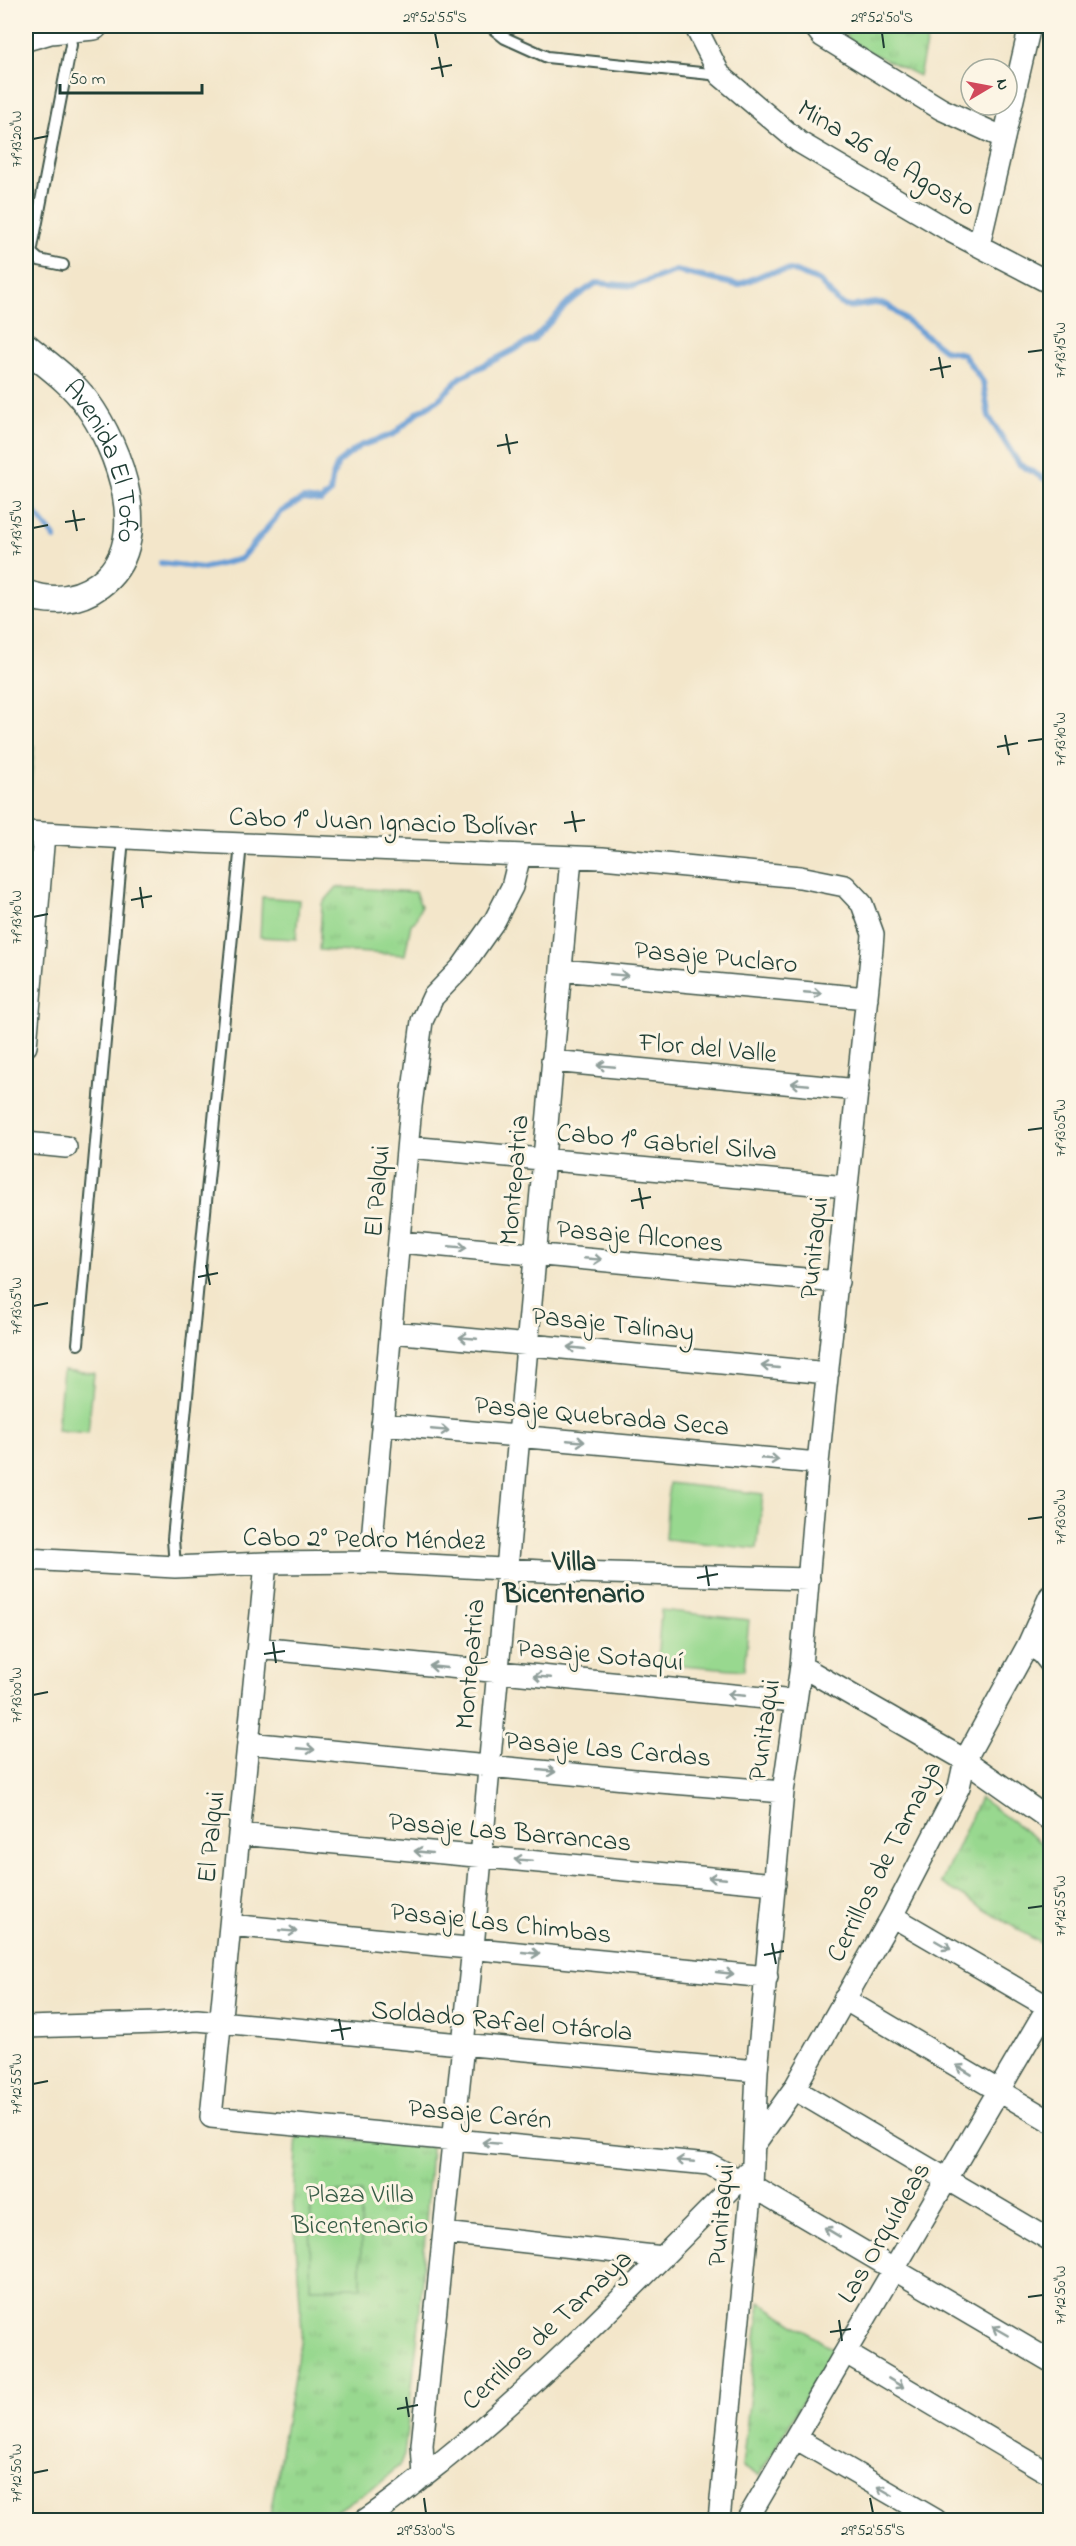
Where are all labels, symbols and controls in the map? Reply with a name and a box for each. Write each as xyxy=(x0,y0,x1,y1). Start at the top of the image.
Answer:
text: 29°52'55"S xyxy=(403,7,467,29)
text: 29°52'50"S xyxy=(851,7,913,29)
scale bar xyxy=(60,57,202,95)
north arrow xyxy=(959,57,1019,117)
text: 50 m xyxy=(69,67,106,93)
text: N xyxy=(989,77,1015,92)
street label: Mina 26 de Agosto xyxy=(789,91,982,228)
text: 71°13'20"W xyxy=(6,111,28,167)
text: 71°13'15"W xyxy=(1050,322,1072,378)
street label: Avenida El Tofo xyxy=(53,371,146,545)
text: 71°13'15"W xyxy=(6,500,28,556)
text: 71°13'10"W xyxy=(1050,712,1072,766)
street label: Cabo 1° Juan Ignacio Bolívar xyxy=(228,799,538,848)
text: 71°13'10"W xyxy=(6,890,28,944)
street label: Pasaje Puclaro xyxy=(632,932,799,985)
one-way arrow xyxy=(609,970,629,981)
one-way arrow xyxy=(803,988,823,999)
street label: Flor del Valle xyxy=(636,1024,779,1075)
one-way arrow xyxy=(596,1060,616,1071)
one-way arrow xyxy=(790,1078,810,1089)
text: 71°13'05"W xyxy=(1050,1099,1072,1157)
street label: Montepatria xyxy=(490,1113,541,1247)
street label: Cabo 1° Gabriel Silva xyxy=(555,1114,779,1173)
street label: El Palqui xyxy=(355,1144,402,1239)
street label: Punitaqui xyxy=(791,1195,840,1301)
street label: Pasaje Alcones xyxy=(555,1211,725,1264)
one-way arrow xyxy=(448,1242,468,1253)
one-way arrow xyxy=(582,1254,602,1265)
text: 71°13'05"W xyxy=(6,1277,28,1335)
street label: Pasaje Talinay xyxy=(529,1298,696,1353)
one-way arrow xyxy=(458,1332,478,1343)
one-way arrow xyxy=(567,1342,586,1353)
one-way arrow xyxy=(761,1361,780,1372)
street label: Pasaje Quebrada Seca xyxy=(473,1387,731,1448)
one-way arrow xyxy=(429,1424,449,1435)
one-way arrow xyxy=(565,1436,585,1447)
one-way arrow xyxy=(760,1454,780,1465)
text: 71°13'00"W xyxy=(1050,1489,1072,1545)
street label: Cabo 2° Pedro Méndez xyxy=(242,1519,486,1562)
district label: Villa Bicentenario xyxy=(501,1543,645,1616)
street label: Montepatria xyxy=(446,1597,497,1731)
street label: Pasaje Sotaquí xyxy=(515,1630,685,1683)
one-way arrow xyxy=(429,1661,449,1672)
text: 71°13'00"W xyxy=(6,1667,28,1723)
one-way arrow xyxy=(533,1671,553,1682)
street label: Punitaqui xyxy=(739,1677,792,1784)
one-way arrow xyxy=(727,1690,747,1701)
street label: Pasaje Las Cardas xyxy=(503,1722,713,1779)
one-way arrow xyxy=(296,1744,316,1755)
street label: Cerrillos de Tamaya xyxy=(818,1755,953,1970)
one-way arrow xyxy=(537,1766,557,1777)
street label: El Palqui xyxy=(188,1789,237,1885)
street label: Pasaje Las Barrancas xyxy=(387,1803,633,1864)
one-way arrow xyxy=(413,1846,433,1857)
one-way arrow xyxy=(513,1854,533,1865)
one-way arrow xyxy=(707,1872,727,1883)
text: 71°12'55"W xyxy=(1050,1875,1072,1937)
street label: Pasaje Las Chimbas xyxy=(388,1893,613,1955)
one-way arrow xyxy=(278,1925,297,1936)
one-way arrow xyxy=(934,1939,951,1951)
one-way arrow xyxy=(521,1948,540,1959)
one-way arrow xyxy=(715,1968,734,1979)
street label: Soldado Rafael Otárola xyxy=(370,1992,634,2053)
text: 71°12'55"W xyxy=(6,2053,28,2115)
one-way arrow xyxy=(956,2064,973,2076)
street label: Pasaje Carén xyxy=(406,2090,553,2141)
one-way arrow xyxy=(482,2137,501,2148)
one-way arrow xyxy=(676,2155,696,2166)
street label: Las Orquídeas xyxy=(829,2155,942,2312)
street label: Punitaqui xyxy=(699,2162,746,2268)
park label: Plaza Villa Bicentenario xyxy=(291,2176,428,2246)
one-way arrow xyxy=(824,2226,841,2238)
street label: Cerrillos de Tamaya xyxy=(453,2241,642,2421)
text: 71°12'50"W xyxy=(1050,2266,1072,2324)
one-way arrow xyxy=(992,2325,1009,2337)
one-way arrow xyxy=(887,2377,904,2389)
text: 71°12'50"W xyxy=(6,2444,28,2502)
one-way arrow xyxy=(877,2485,894,2497)
text: 29°53'00"S xyxy=(397,2520,456,2542)
text: 29°52'55"S xyxy=(841,2520,905,2542)

